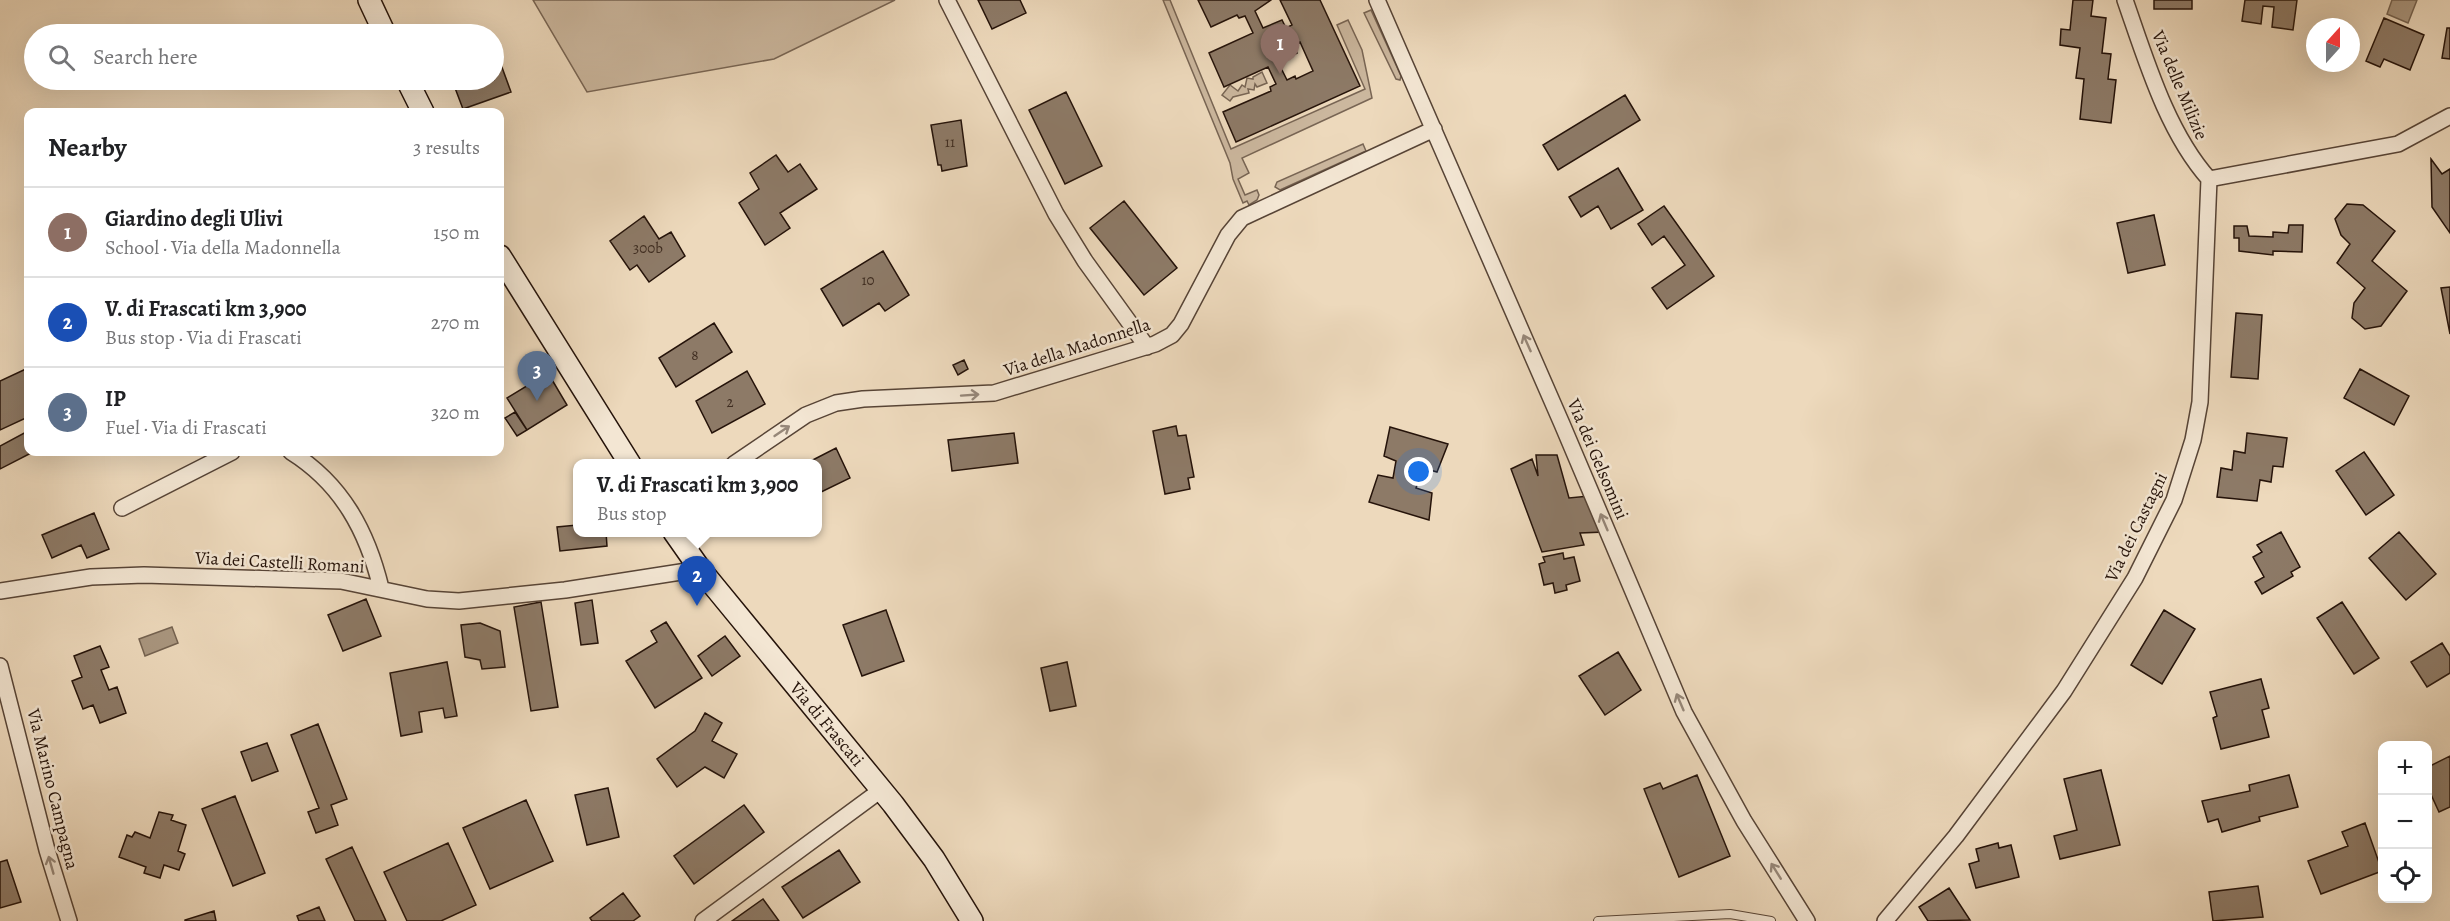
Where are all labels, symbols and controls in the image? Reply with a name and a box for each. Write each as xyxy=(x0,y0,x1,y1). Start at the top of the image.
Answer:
north arrow xyxy=(2306,18,2360,72)
search box xyxy=(24,24,504,90)
pin: 1 xyxy=(1260,25,1300,74)
street label: Via delle Milizie xyxy=(2146,26,2214,143)
icon: search xyxy=(45,41,78,74)
text: Search here xyxy=(93,42,198,72)
text: Nearby xyxy=(48,130,127,165)
house number: 11 xyxy=(945,132,955,152)
text: 3 results xyxy=(413,134,480,161)
text: Giardino degli Ulivi xyxy=(105,204,283,234)
text: 1 xyxy=(64,219,71,246)
text: 150 m xyxy=(433,219,480,246)
text: School · Via della Madonnella xyxy=(105,234,341,261)
house number: 300b xyxy=(633,238,663,258)
house number: 10 xyxy=(861,270,875,290)
text: V. di Frascati km 3,900 xyxy=(105,294,307,324)
text: 2 xyxy=(63,309,72,336)
text: 270 m xyxy=(431,309,480,336)
street label: Via della Madonnella xyxy=(1000,312,1154,382)
text: Bus stop · Via di Frascati xyxy=(105,324,302,351)
one-way arrow xyxy=(1521,334,1532,353)
house number: 8 xyxy=(691,345,699,365)
pin: 3 xyxy=(518,352,556,401)
text: IP xyxy=(105,384,126,414)
one-way arrow xyxy=(959,389,979,400)
house number: 2 xyxy=(726,392,734,412)
street label: Via dei Gelsomini xyxy=(1561,394,1634,523)
text: 3 xyxy=(63,399,72,426)
text: 320 m xyxy=(431,399,480,426)
text: Fuel · Via di Frascati xyxy=(105,414,267,441)
one-way arrow xyxy=(773,425,790,437)
your location xyxy=(1404,457,1433,486)
popup xyxy=(573,459,822,537)
street label: Via dei Castagni xyxy=(2099,468,2173,587)
text: V. di Frascati km 3,900 xyxy=(597,470,798,500)
text: Bus stop xyxy=(597,500,667,527)
one-way arrow xyxy=(1598,514,1609,532)
street label: Via dei Castelli Romani xyxy=(194,546,365,578)
pin: 2 xyxy=(678,556,716,606)
street label: Via di Frascati xyxy=(784,676,870,771)
one-way arrow xyxy=(1674,693,1685,712)
street label: Via Marino Campagna xyxy=(21,705,85,872)
map controls xyxy=(2378,741,2432,903)
button: + xyxy=(2378,741,2432,795)
button: − xyxy=(2378,795,2432,849)
button: locate xyxy=(2378,849,2432,903)
one-way arrow xyxy=(45,856,56,875)
one-way arrow xyxy=(1769,863,1782,880)

